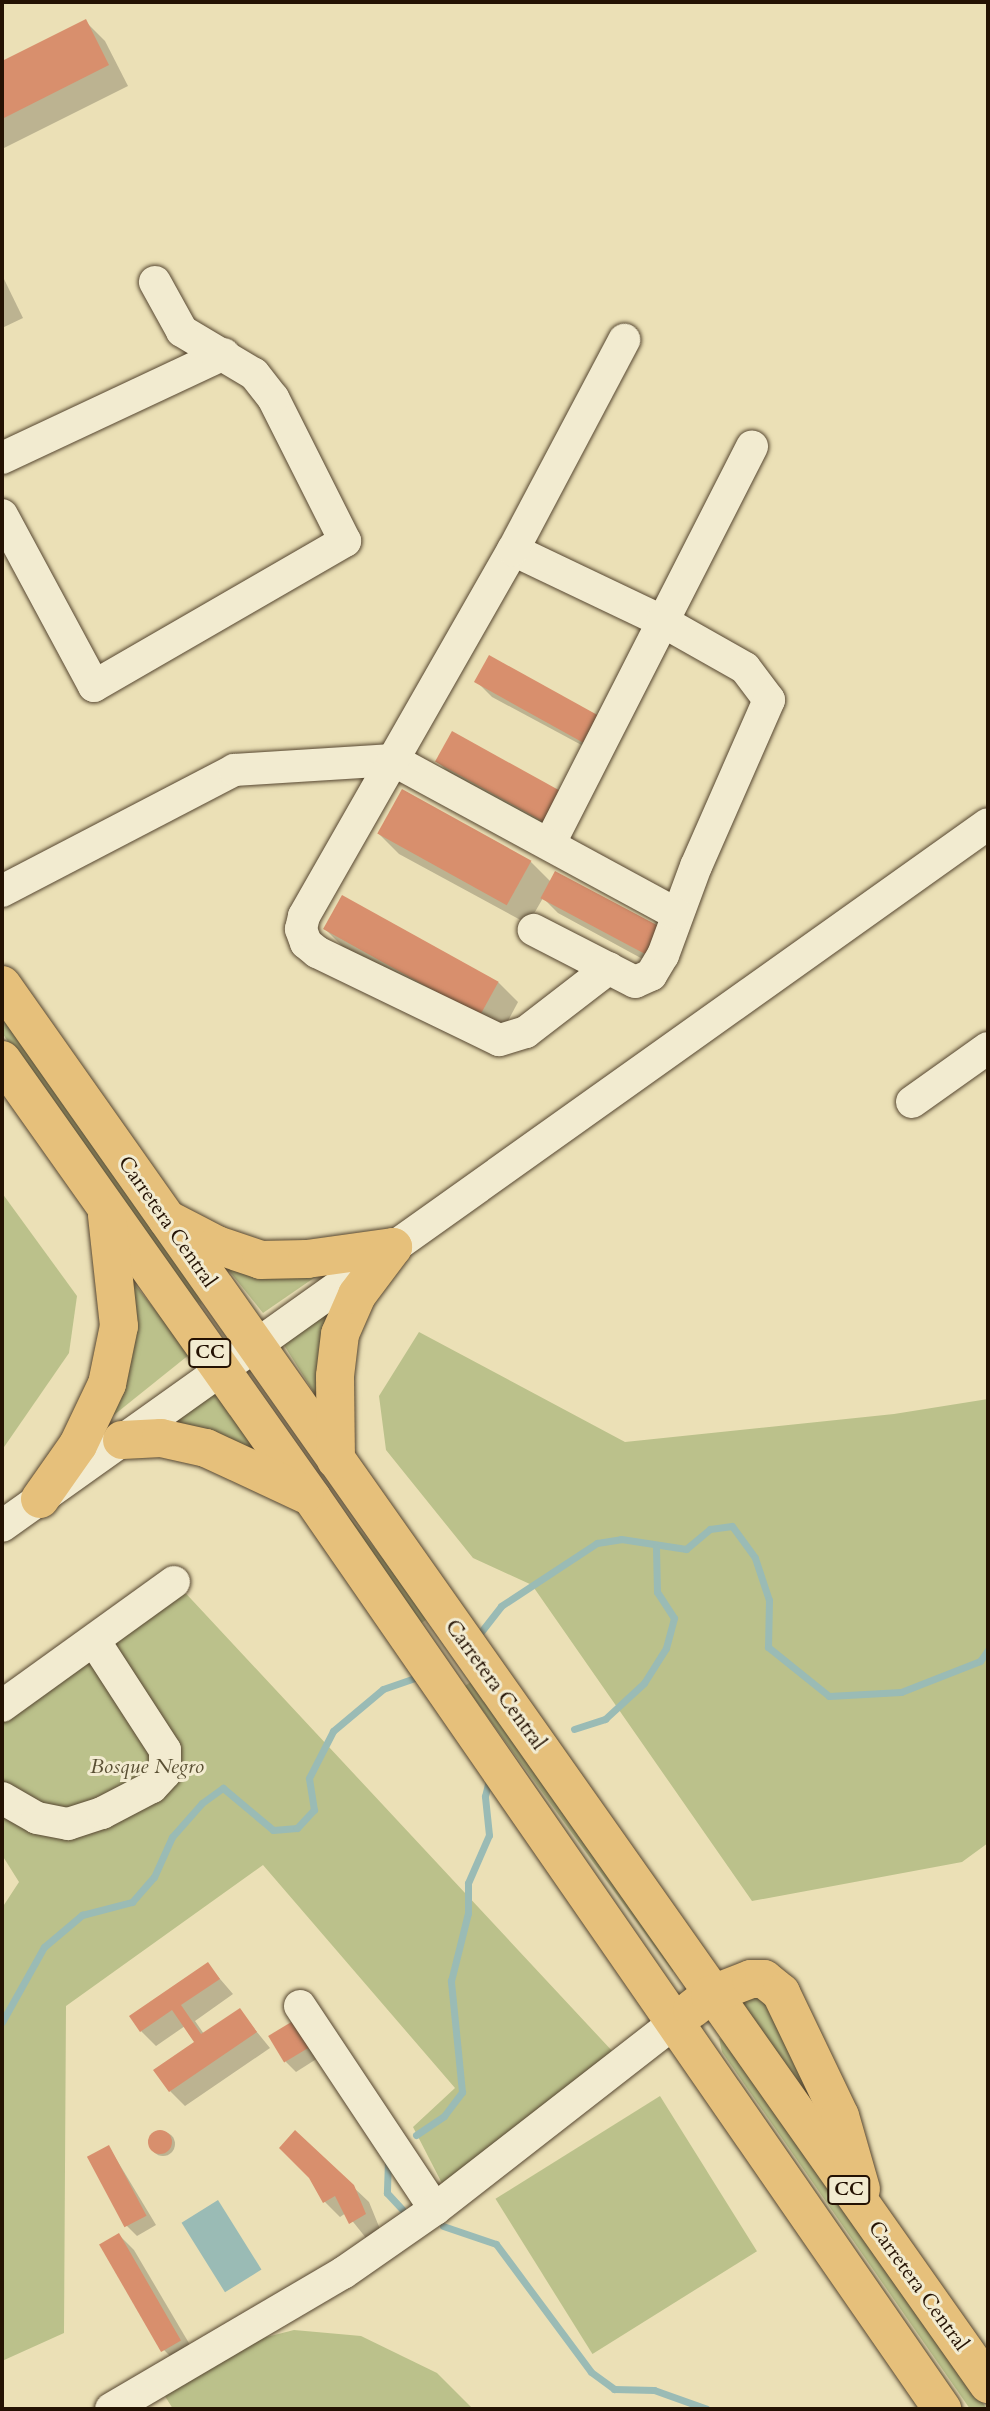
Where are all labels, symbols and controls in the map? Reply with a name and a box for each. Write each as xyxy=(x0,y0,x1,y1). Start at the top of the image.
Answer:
street label: Carretera Central xyxy=(112,1151,222,1293)
road number: CC xyxy=(187,1338,233,1368)
street label: Carretera Central xyxy=(439,1615,551,1755)
park label: Bosque Negro xyxy=(90,1754,204,1780)
road number: CC xyxy=(826,2174,872,2206)
street label: Carretera Central xyxy=(862,2216,974,2356)

